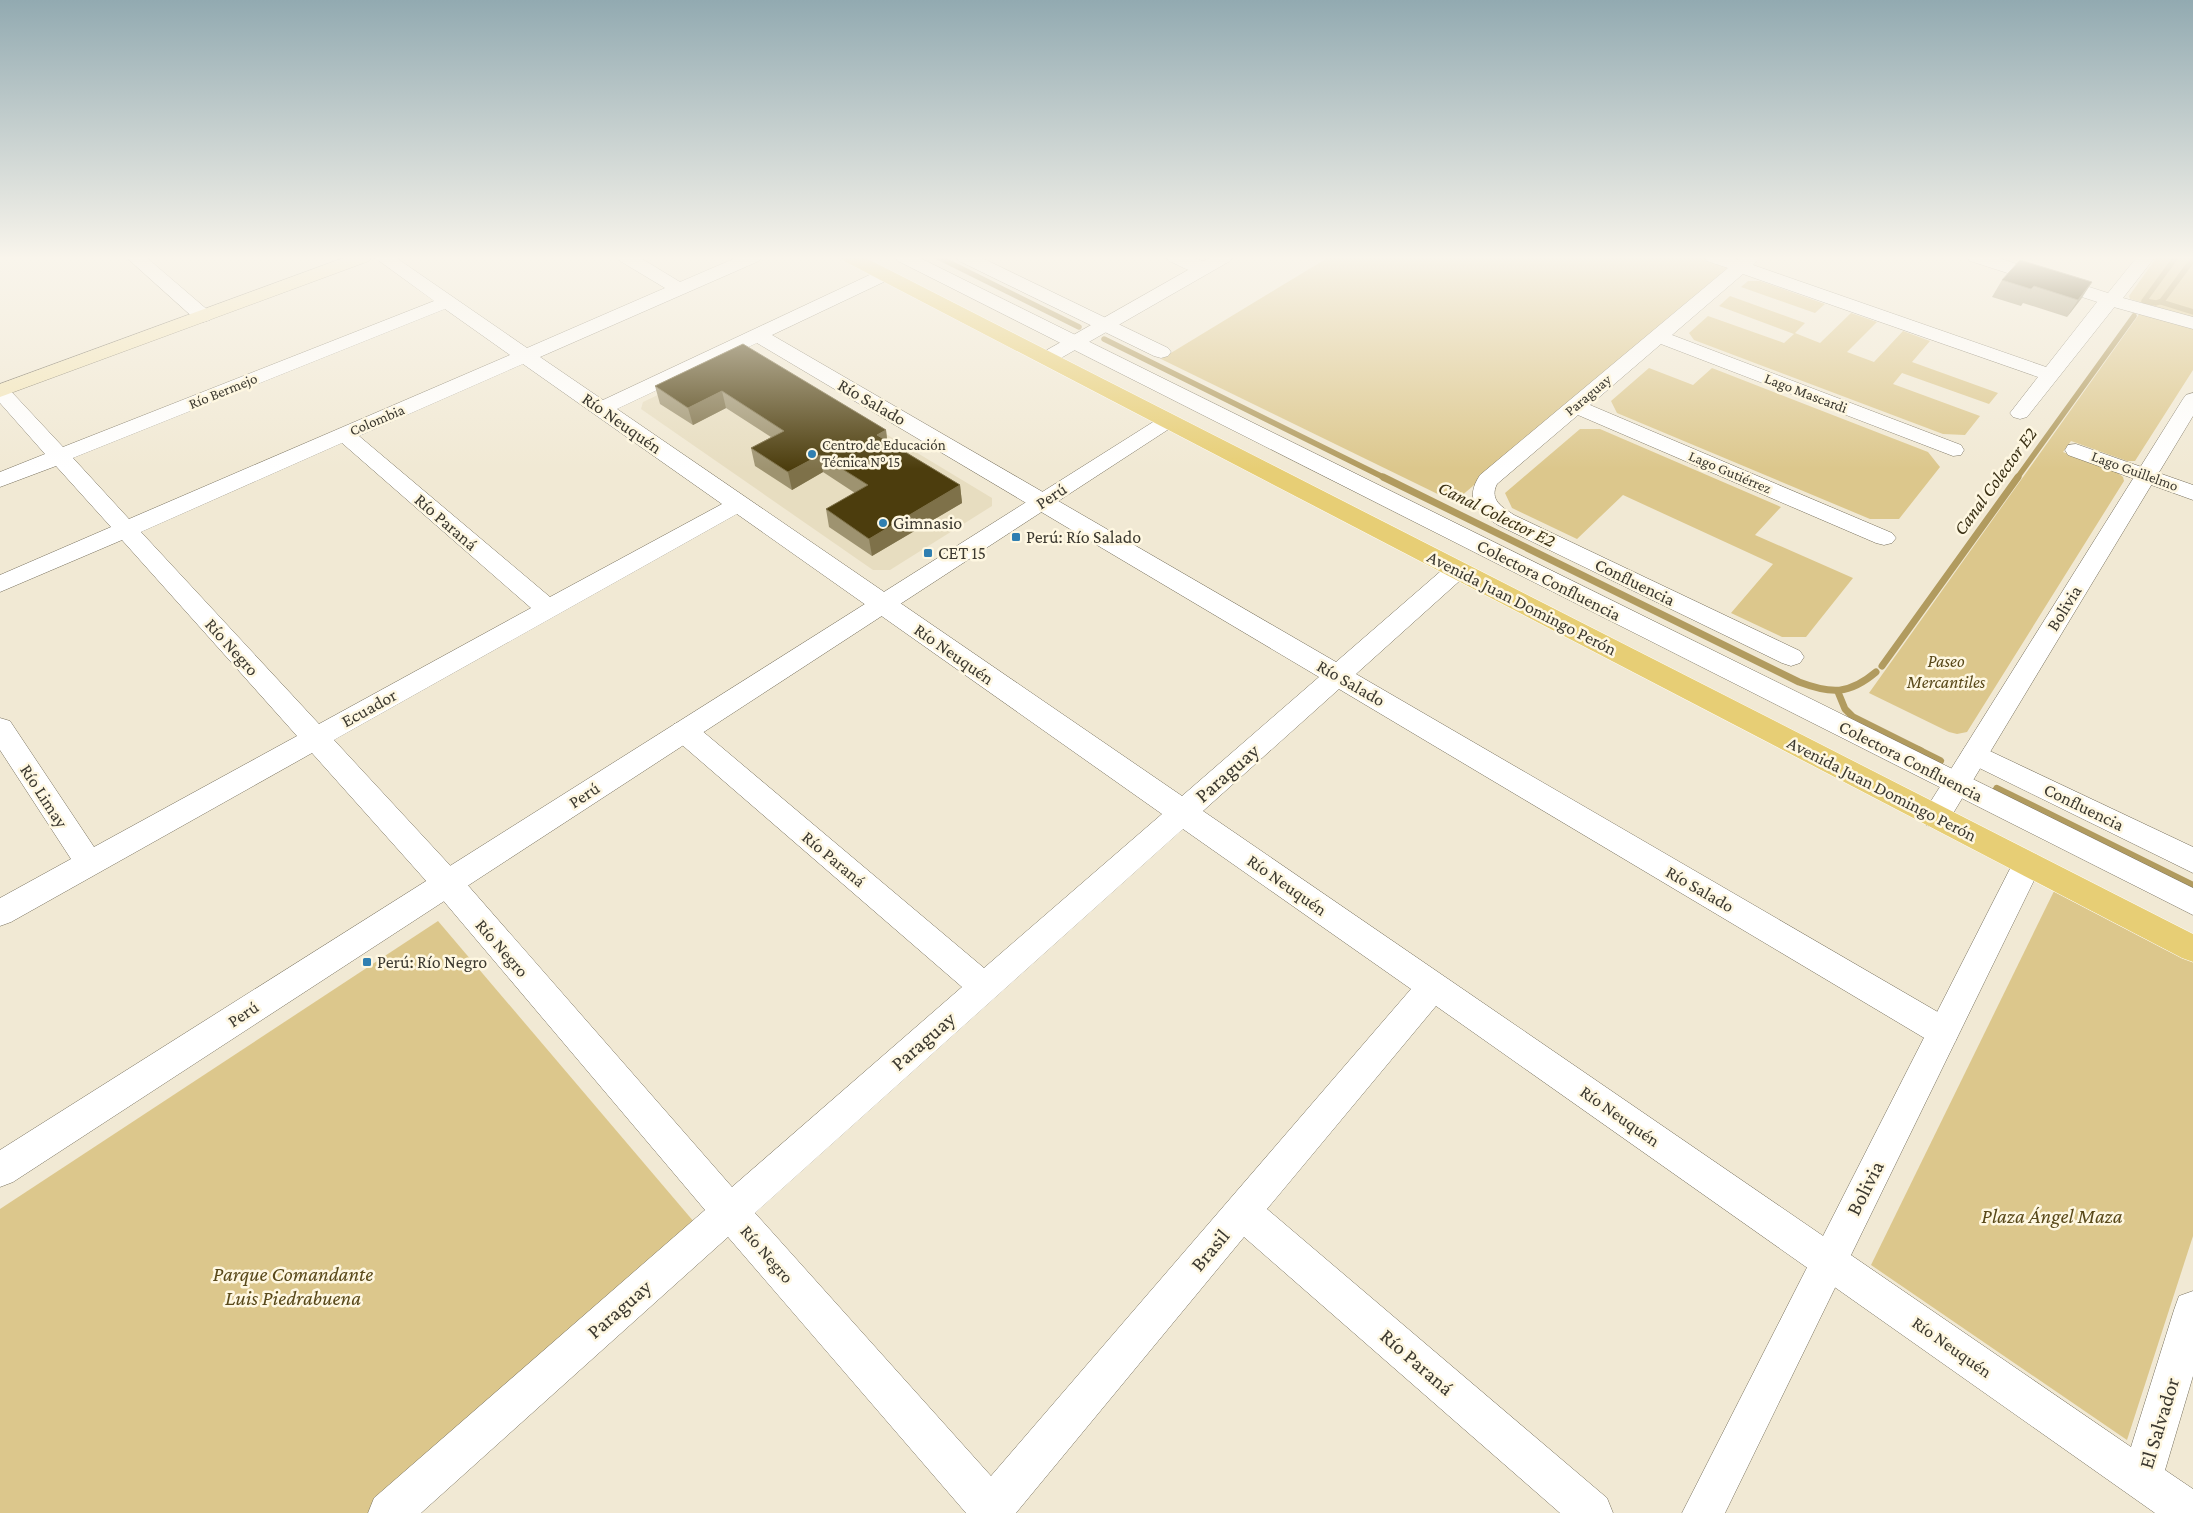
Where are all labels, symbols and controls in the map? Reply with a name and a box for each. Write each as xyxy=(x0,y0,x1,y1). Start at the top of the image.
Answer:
street label: Río Bermejo xyxy=(186,370,260,413)
street label: Lago Mascardi xyxy=(1762,370,1850,417)
street label: Paraguay xyxy=(1562,371,1615,420)
street label: Río Salado xyxy=(834,375,910,429)
street label: Río Neuquén xyxy=(578,388,666,458)
street label: Colombia xyxy=(347,401,407,439)
water label: Canal Colector E2 xyxy=(1949,423,2041,539)
place label: Centro de Educación Técnica N° 15 xyxy=(822,437,946,470)
street label: Lago Gutiérrez xyxy=(1686,447,1774,497)
marker: Centro de Educación Técnica N° 15 xyxy=(806,448,818,460)
street label: Lago Guillelmo xyxy=(2089,448,2181,495)
water label: Canal Colector E2 xyxy=(1435,477,1559,551)
street label: Perú xyxy=(1032,479,1070,513)
street label: Río Paraná xyxy=(411,489,481,555)
place label: Gimnasio xyxy=(893,513,962,533)
marker: Gimnasio xyxy=(877,517,889,529)
place label: Perú: Río Salado xyxy=(1026,527,1141,547)
marker: Perú: Río Salado xyxy=(1010,531,1022,543)
street label: Colectora Confluencia xyxy=(1474,535,1624,625)
place label: CET 15 xyxy=(938,543,986,563)
street label: Avenida Juan Domingo Perón xyxy=(1424,546,1620,660)
marker: CET 15 xyxy=(922,547,934,559)
street label: Confluencia xyxy=(1592,554,1678,610)
street label: Bolivia xyxy=(2042,582,2086,634)
street label: Río Negro xyxy=(201,614,263,680)
street label: Río Neuquén xyxy=(910,619,998,689)
park label: Paseo Mercantiles xyxy=(1906,651,1986,692)
street label: Río Salado xyxy=(1313,656,1389,710)
street label: Ecuador xyxy=(338,684,401,731)
street label: Colectora Confluencia xyxy=(1836,716,1986,806)
street label: Avenida Juan Domingo Perón xyxy=(1784,732,1980,846)
street label: Paraguay xyxy=(1190,738,1264,807)
street label: Río Limay xyxy=(16,760,72,832)
street label: Perú xyxy=(565,778,603,812)
street label: Confluencia xyxy=(2041,779,2127,835)
street label: Río Paraná xyxy=(798,827,870,891)
street label: Río Neuquén xyxy=(1243,850,1331,920)
street label: Río Salado xyxy=(1662,862,1738,916)
street label: Río Negro xyxy=(471,915,533,981)
place label: Perú: Río Negro xyxy=(377,952,487,972)
marker: Perú: Río Negro xyxy=(361,956,373,968)
street label: Perú xyxy=(224,997,262,1031)
street label: Paraguay xyxy=(886,1006,960,1075)
street label: Río Neuquén xyxy=(1576,1081,1664,1151)
street label: Bolivia xyxy=(1841,1157,1889,1219)
park label: Plaza Ángel Maza xyxy=(1981,1204,2123,1228)
street label: Río Negro xyxy=(736,1221,798,1287)
street label: Brasil xyxy=(1186,1224,1234,1276)
park label: Parque Comandante Luis Piedrabuena xyxy=(213,1262,373,1310)
street label: Paraguay xyxy=(582,1274,656,1343)
street label: Río Neuquén xyxy=(1908,1312,1996,1382)
street label: Río Paraná xyxy=(1375,1324,1459,1400)
street label: El Salvador xyxy=(2134,1374,2184,1472)

